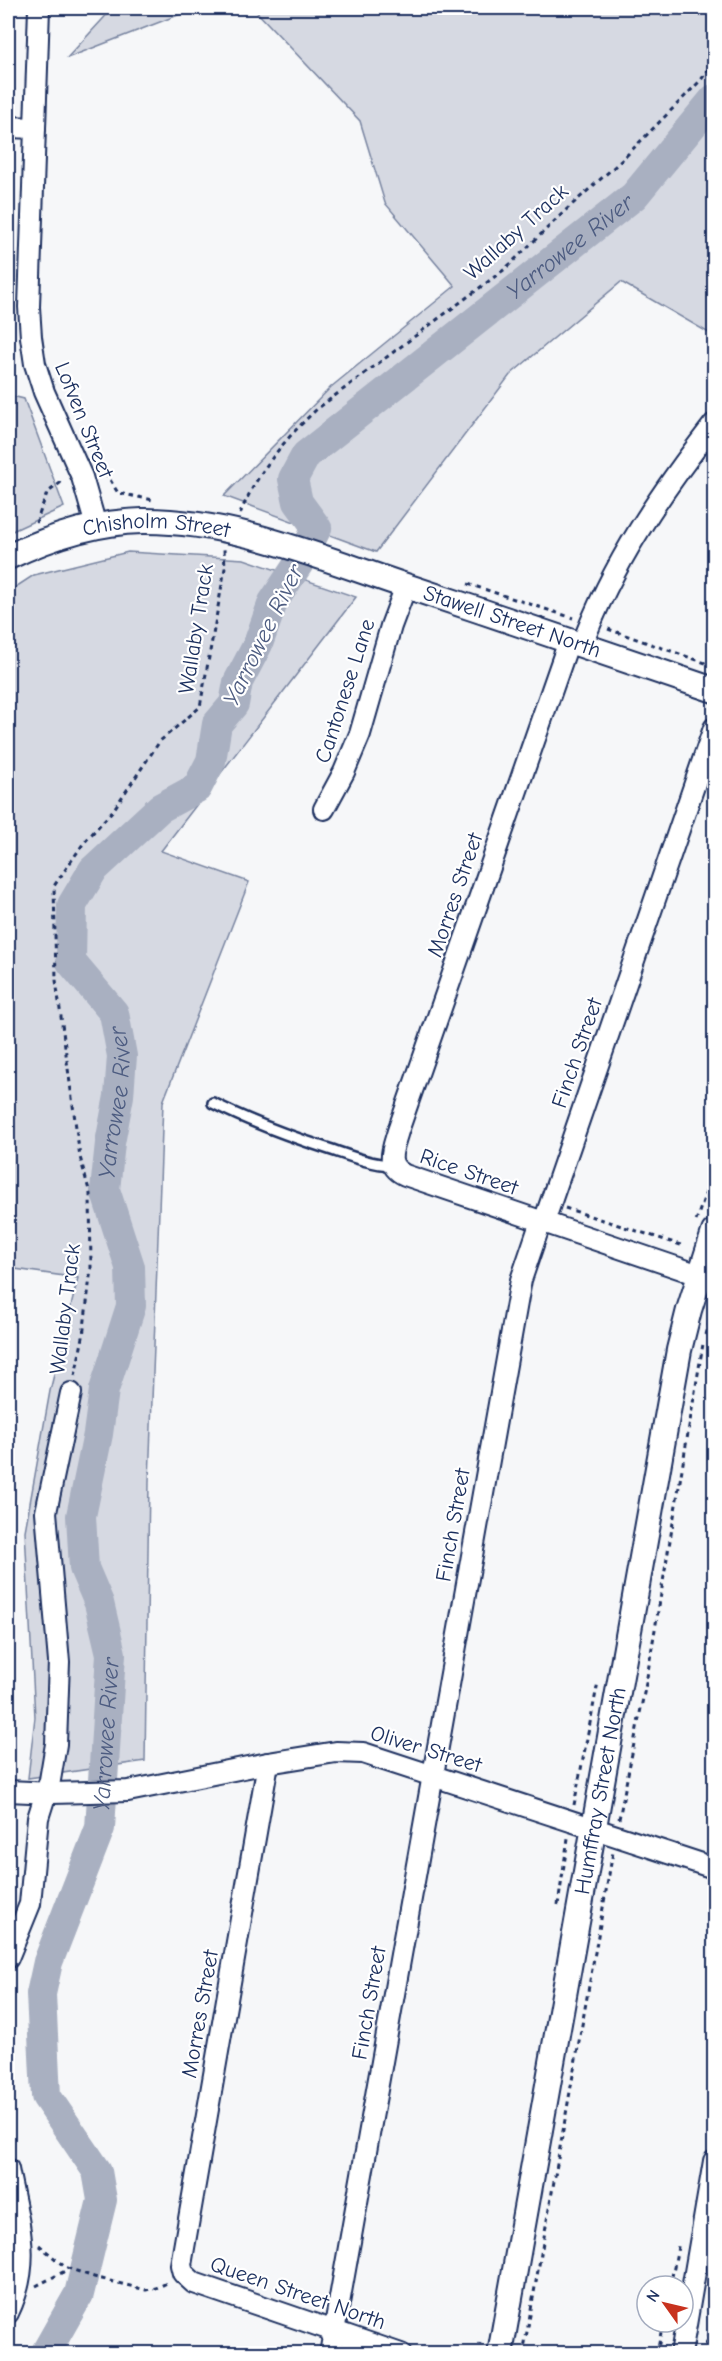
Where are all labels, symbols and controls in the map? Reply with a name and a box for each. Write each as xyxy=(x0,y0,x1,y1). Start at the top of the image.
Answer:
street label: Wallaby Track xyxy=(459,178,574,286)
water label: Yarrowee River xyxy=(501,187,640,305)
street label: Lofven Street xyxy=(49,358,119,482)
street label: Chisholm Street xyxy=(80,508,233,543)
water label: Yarrowee River xyxy=(217,558,310,710)
street label: Wallaby Track xyxy=(173,562,219,696)
street label: Stawell Street North xyxy=(420,580,604,663)
street label: Cantonese Lane xyxy=(309,616,381,766)
street label: Morres Street xyxy=(422,829,489,961)
street label: Finch Street xyxy=(546,994,608,1111)
water label: Yarrowee River xyxy=(92,1022,136,1180)
street label: Rice Street xyxy=(416,1143,522,1201)
street label: Wallaby Track xyxy=(44,1242,86,1376)
street label: Finch Street xyxy=(430,1466,476,1584)
water label: Yarrowee River xyxy=(87,1655,125,1812)
street label: Humffray Street North xyxy=(569,1685,632,1897)
street label: Oliver Street xyxy=(367,1720,485,1778)
street label: Finch Street xyxy=(346,1944,392,2062)
street label: Morres Street xyxy=(176,1947,224,2080)
street label: Queen Street North xyxy=(207,2251,389,2335)
north arrow xyxy=(635,2274,695,2334)
text: N xyxy=(643,2287,664,2306)

